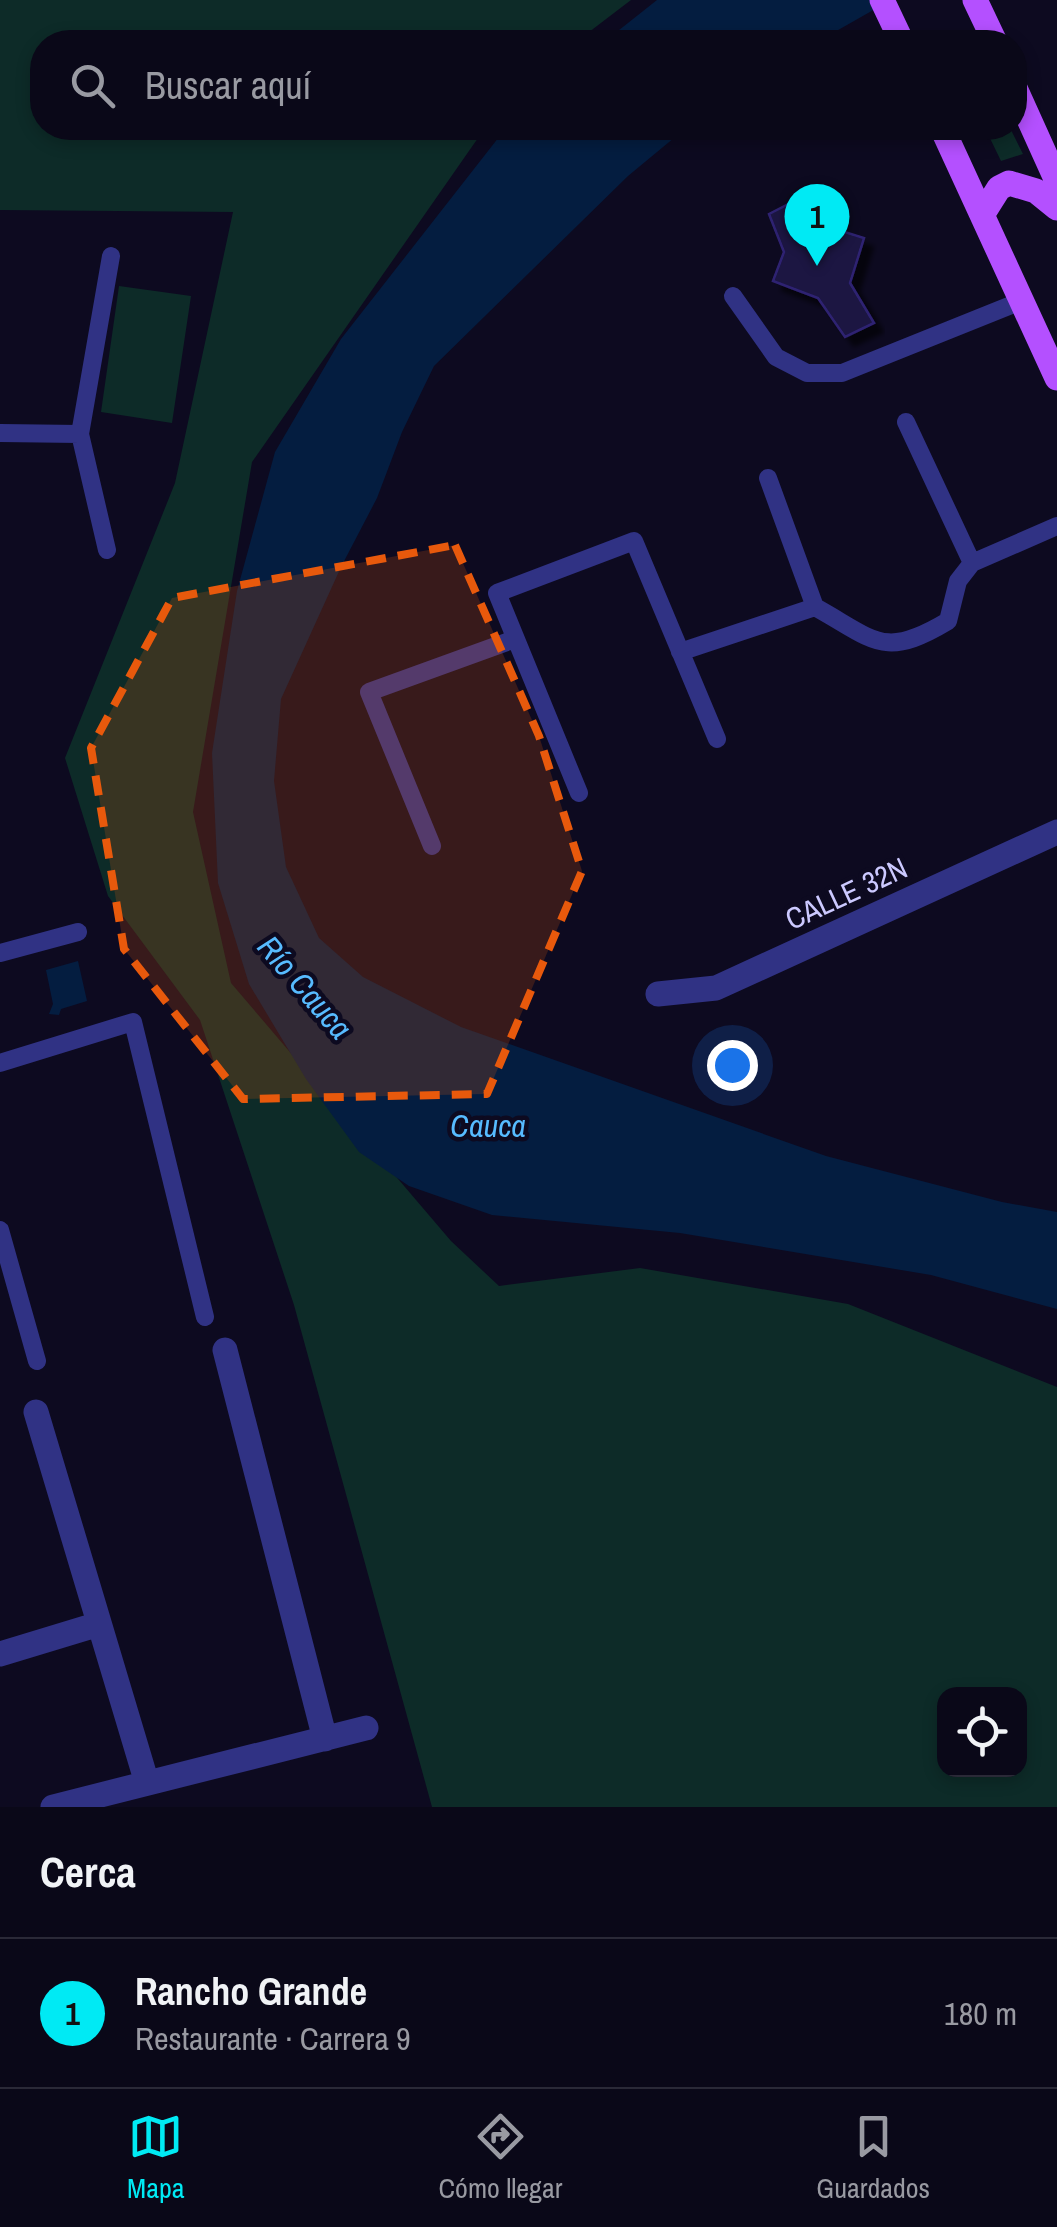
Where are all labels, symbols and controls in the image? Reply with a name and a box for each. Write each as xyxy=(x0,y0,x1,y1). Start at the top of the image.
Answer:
search box xyxy=(30,30,1027,140)
icon: search xyxy=(65,58,120,113)
text: Buscar aquí xyxy=(145,60,311,111)
pin: 1 xyxy=(784,184,850,266)
street label: CALLE 32N xyxy=(779,847,913,939)
water label: Río Cauca xyxy=(248,926,362,1048)
your location xyxy=(707,1040,758,1091)
water label: Cauca xyxy=(450,1104,526,1147)
map controls xyxy=(937,1687,1027,1777)
button: locate xyxy=(937,1687,1027,1777)
text: Cerca xyxy=(40,1844,136,1900)
text: Rancho Grande xyxy=(135,1966,367,2017)
text: 1 xyxy=(65,1992,80,2035)
text: 180 m xyxy=(944,1992,1017,2035)
text: Restaurante · Carrera 9 xyxy=(135,2017,411,2060)
tab: Mapa xyxy=(127,2109,184,2207)
tab: Cómo llegar xyxy=(439,2109,562,2207)
tab: Guardados xyxy=(816,2109,930,2207)

